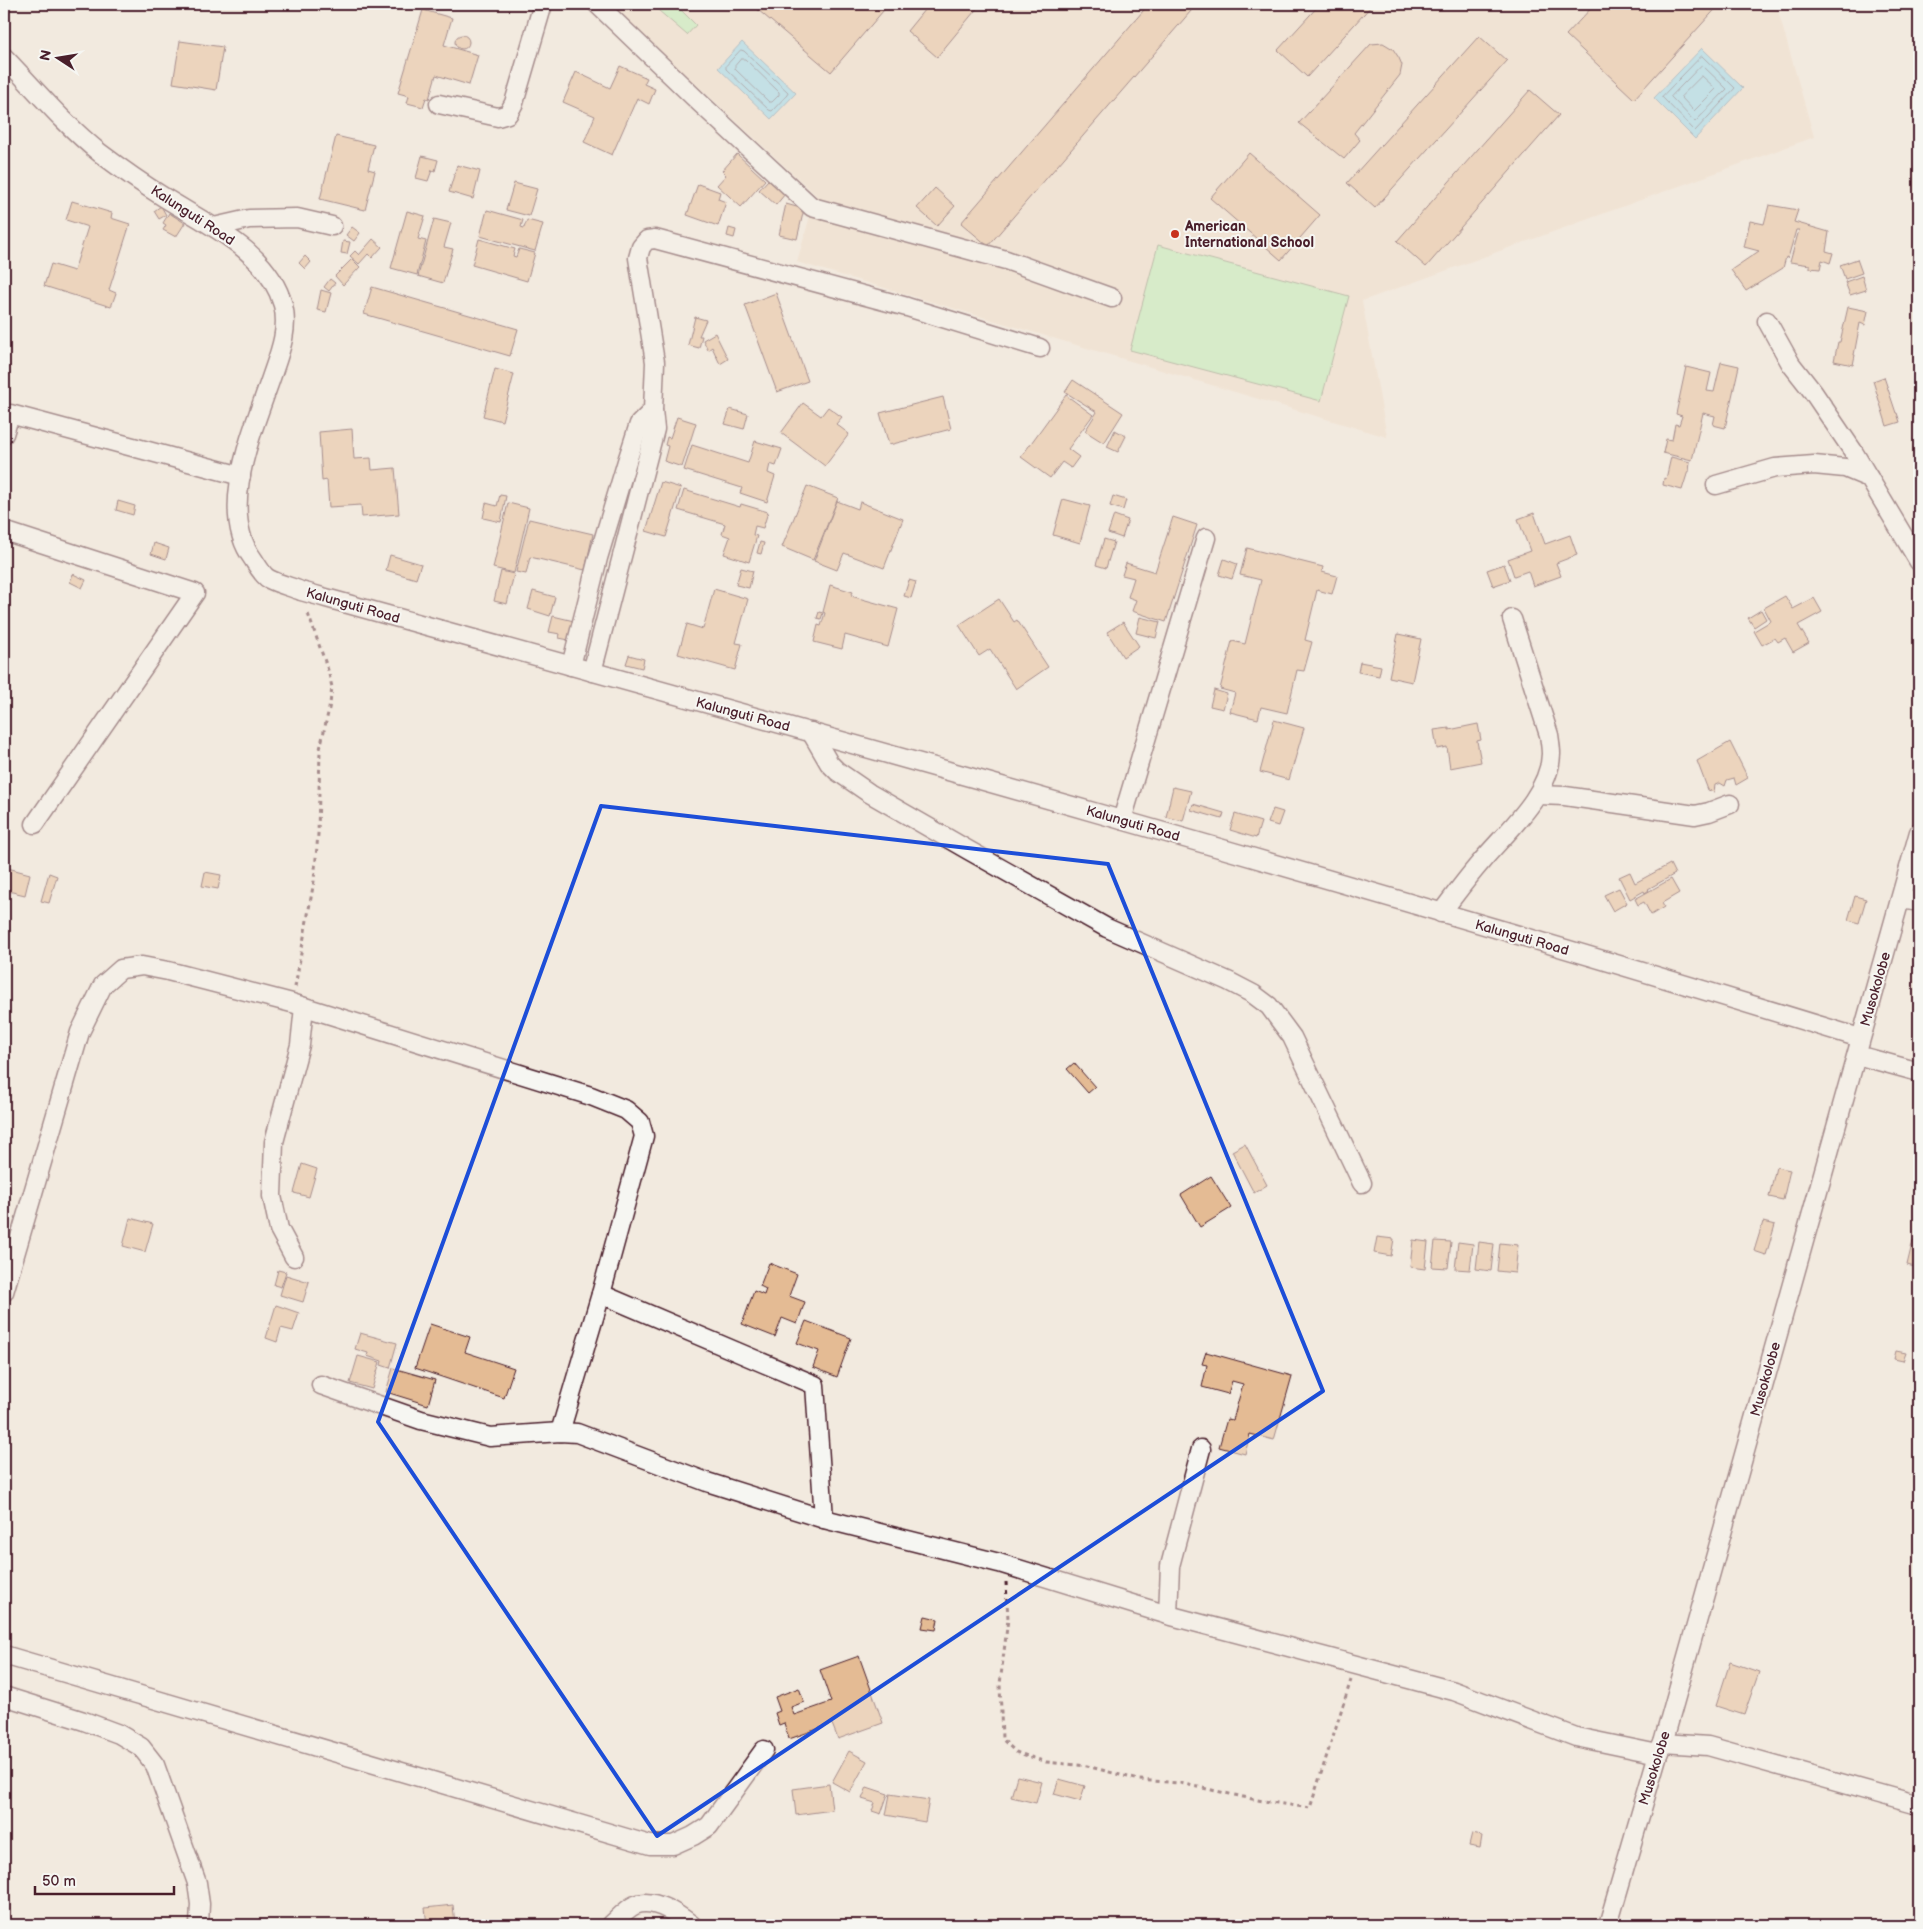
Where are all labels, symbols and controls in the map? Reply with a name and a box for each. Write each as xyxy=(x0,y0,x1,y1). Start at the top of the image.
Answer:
north arrow xyxy=(32,32,82,82)
text: N xyxy=(36,48,55,62)
street label: Kalunguti Road xyxy=(148,182,238,249)
place label: American International School xyxy=(1184,218,1314,251)
marker: American International School xyxy=(1169,228,1181,240)
street label: Kalunguti Road xyxy=(304,584,402,627)
street label: Kalunguti Road xyxy=(694,694,792,735)
street label: Kalunguti Road xyxy=(1084,802,1182,845)
street label: Kalunguti Road xyxy=(1473,916,1571,959)
street label: Musokolobe xyxy=(1857,950,1894,1028)
street label: Musokolobe xyxy=(1747,1340,1784,1418)
street label: Musokolobe xyxy=(1635,1729,1674,1807)
scale bar xyxy=(35,1864,174,1896)
text: 50 m xyxy=(42,1872,76,1891)

